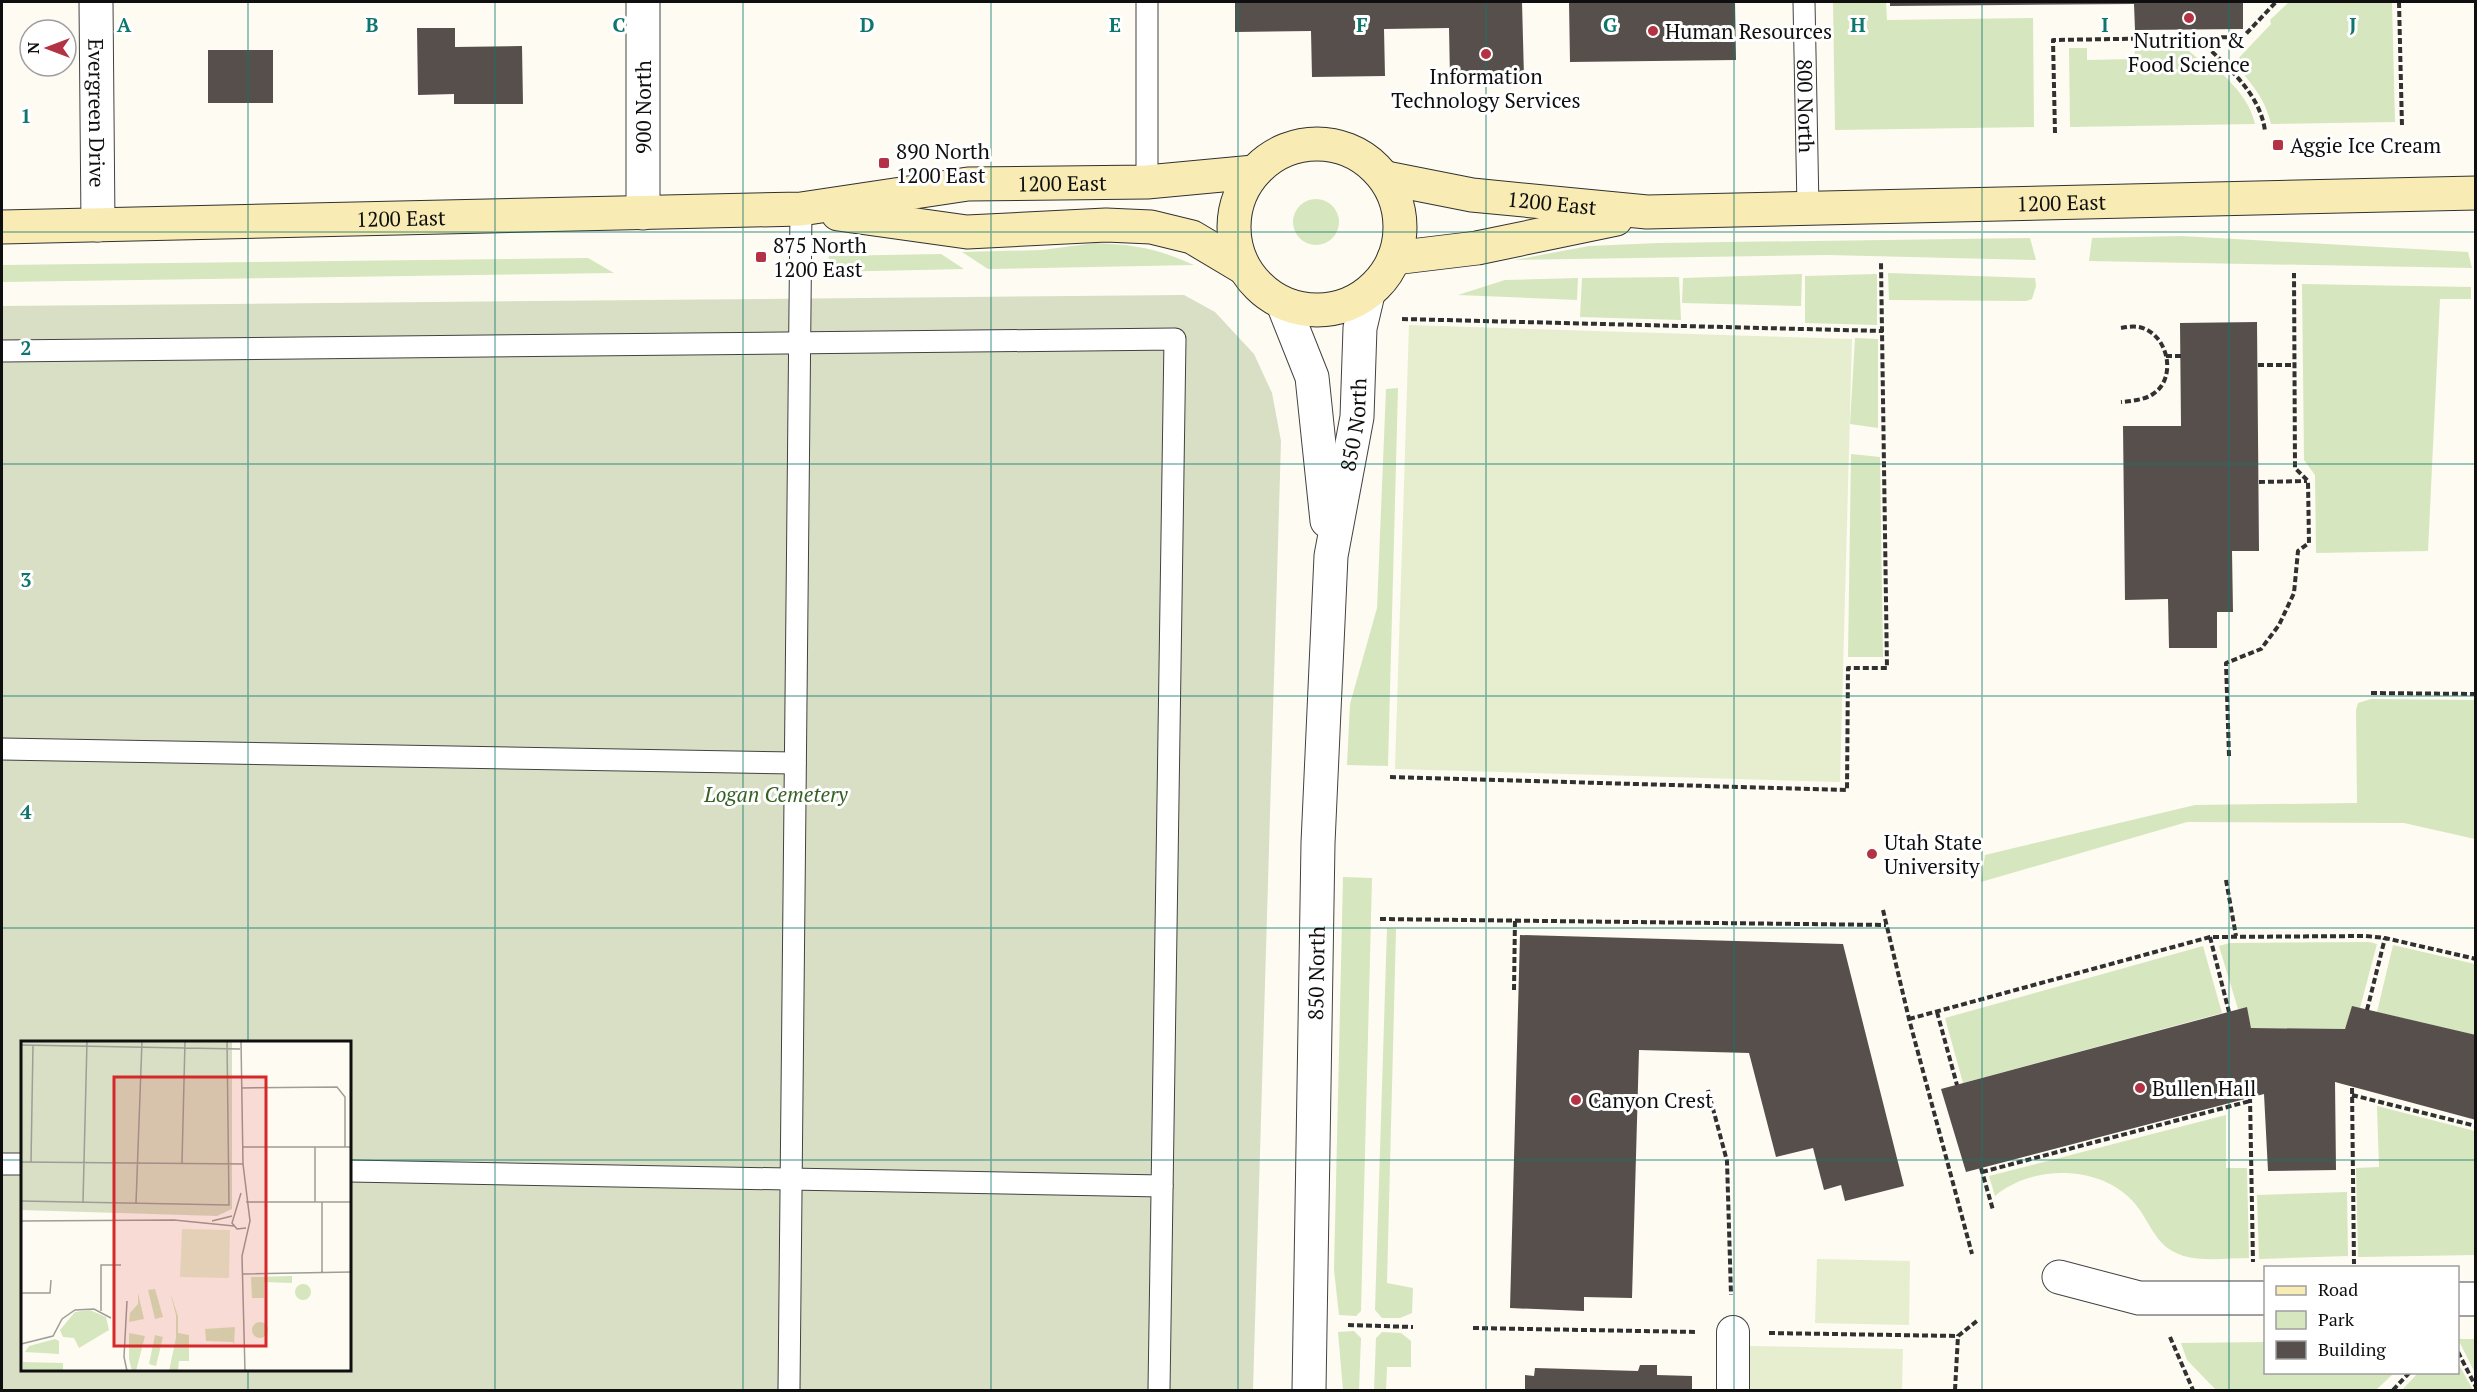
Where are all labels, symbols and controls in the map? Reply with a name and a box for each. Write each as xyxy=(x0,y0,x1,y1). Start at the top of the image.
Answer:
text: A xyxy=(117,11,132,38)
text: B xyxy=(366,11,379,38)
text: C xyxy=(612,11,626,38)
text: D xyxy=(860,11,874,38)
text: E xyxy=(1109,11,1121,38)
text: F xyxy=(1356,11,1368,38)
text: G xyxy=(1603,11,1617,38)
text: H xyxy=(1850,11,1866,38)
text: I xyxy=(2101,11,2109,38)
marker: Nutrition & Food Science xyxy=(2182,11,2196,25)
text: J xyxy=(2349,11,2357,38)
place label: Human Resources xyxy=(1665,17,1832,45)
north arrow xyxy=(18,18,78,78)
marker: Human Resources xyxy=(1646,24,1660,38)
place label: Nutrition & Food Science xyxy=(2128,26,2250,78)
street label: Evergreen Drive xyxy=(82,38,112,188)
text: N xyxy=(22,42,44,54)
marker: Information Technology Services xyxy=(1479,47,1493,61)
street label: 800 North xyxy=(1791,59,1821,153)
street label: 900 North xyxy=(629,60,657,154)
place label: Information Technology Services xyxy=(1391,62,1581,114)
text: 1 xyxy=(20,102,32,129)
place label: Aggie Ice Cream xyxy=(2290,131,2441,159)
place label: 890 North 1200 East xyxy=(896,137,990,189)
marker: Aggie Ice Cream xyxy=(2271,138,2285,152)
marker: 890 North 1200 East xyxy=(877,156,891,170)
street label: 1200 East xyxy=(1017,168,1107,197)
street label: 1200 East xyxy=(1506,184,1598,221)
street label: 1200 East xyxy=(2016,187,2107,218)
street label: 1200 East xyxy=(356,203,446,233)
place label: 875 North 1200 East xyxy=(773,231,867,283)
marker: 875 North 1200 East xyxy=(754,250,768,264)
text: 2 xyxy=(20,334,32,361)
street label: 850 North xyxy=(1333,377,1372,473)
text: 3 xyxy=(20,566,32,593)
park label: Logan Cemetery xyxy=(703,780,848,808)
text: 4 xyxy=(20,798,32,825)
place label: Utah State University xyxy=(1884,828,1982,880)
marker: Utah State University xyxy=(1865,847,1879,861)
street label: 850 North xyxy=(1301,926,1331,1020)
inset map xyxy=(21,1041,351,1371)
place label: Bullen Hall xyxy=(2152,1074,2256,1102)
marker: Bullen Hall xyxy=(2133,1081,2147,1095)
place label: Canyon Crest xyxy=(1588,1086,1713,1114)
marker: Canyon Crest xyxy=(1569,1093,1583,1107)
legend xyxy=(2264,1266,2459,1374)
text: Road xyxy=(2318,1277,2358,1301)
text: Park xyxy=(2318,1307,2355,1331)
text: Building xyxy=(2318,1337,2386,1361)

